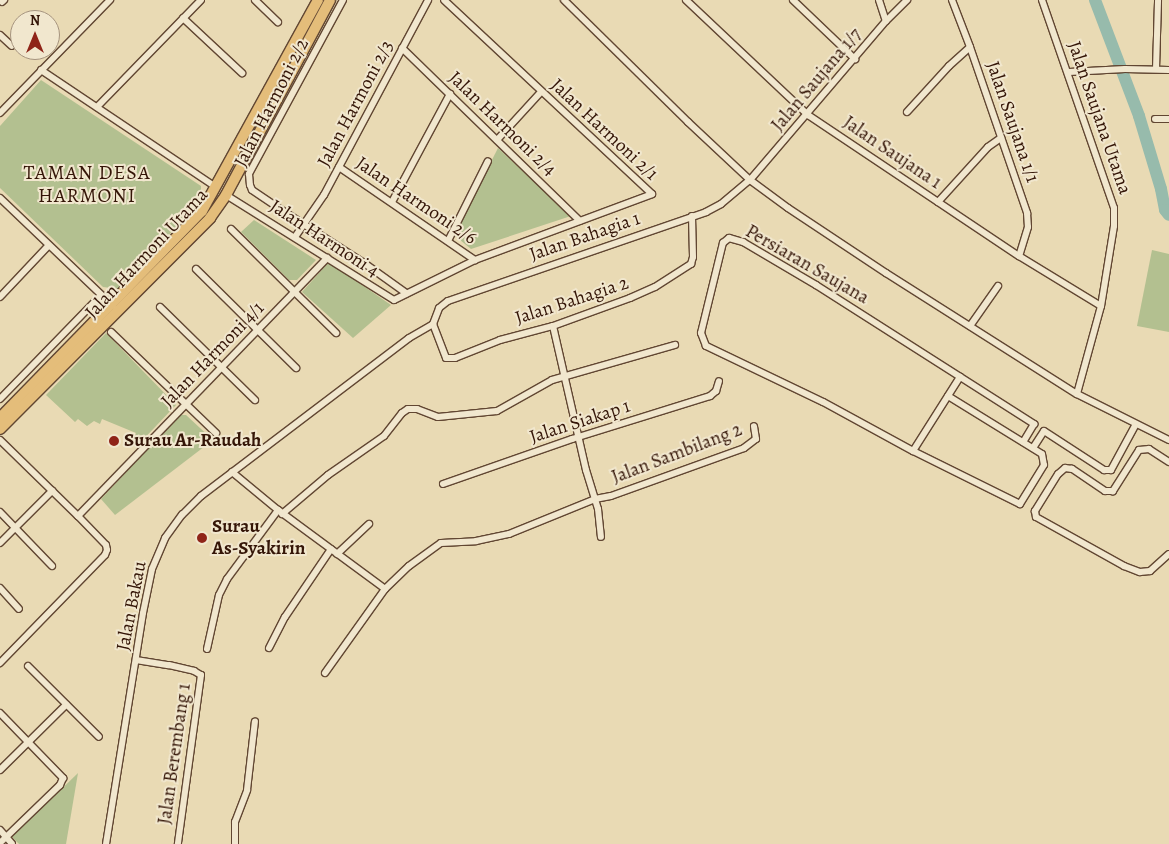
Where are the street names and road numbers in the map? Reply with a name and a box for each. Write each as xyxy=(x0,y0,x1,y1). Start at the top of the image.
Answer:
street label: Jalan Saujana 1/7 xyxy=(767,24,867,136)
street label: Jalan Harmoni 2/2 xyxy=(230,35,314,171)
street label: Jalan Harmoni 2/3 xyxy=(313,37,399,171)
street label: Jalan Saujana Utama xyxy=(1062,38,1136,198)
street label: Jalan Saujana 1/1 xyxy=(981,58,1043,186)
street label: Jalan Harmoni 2/4 xyxy=(443,67,561,181)
street label: Jalan Harmoni 2/1 xyxy=(545,74,663,186)
street label: Jalan Saujana 1 xyxy=(838,112,946,194)
street label: Jalan Harmoni 2/6 xyxy=(351,152,481,250)
street label: Jalan Harmoni Utama xyxy=(81,184,213,324)
street label: Jalan Harmoni 4 xyxy=(265,195,383,283)
street label: Jalan Bahagia 1 xyxy=(527,207,643,267)
street label: Persiaran Saujana xyxy=(741,220,873,310)
street label: Jalan Bahagia 2 xyxy=(512,272,632,330)
street label: Jalan Harmoni 4/1 xyxy=(157,297,269,413)
street label: Jalan Siakap 1 xyxy=(527,395,633,449)
street label: Jalan Sambilang 2 xyxy=(609,419,745,489)
street label: Jalan Bakau xyxy=(112,559,152,653)
street label: Jalan Berembang 1 xyxy=(154,682,196,826)

